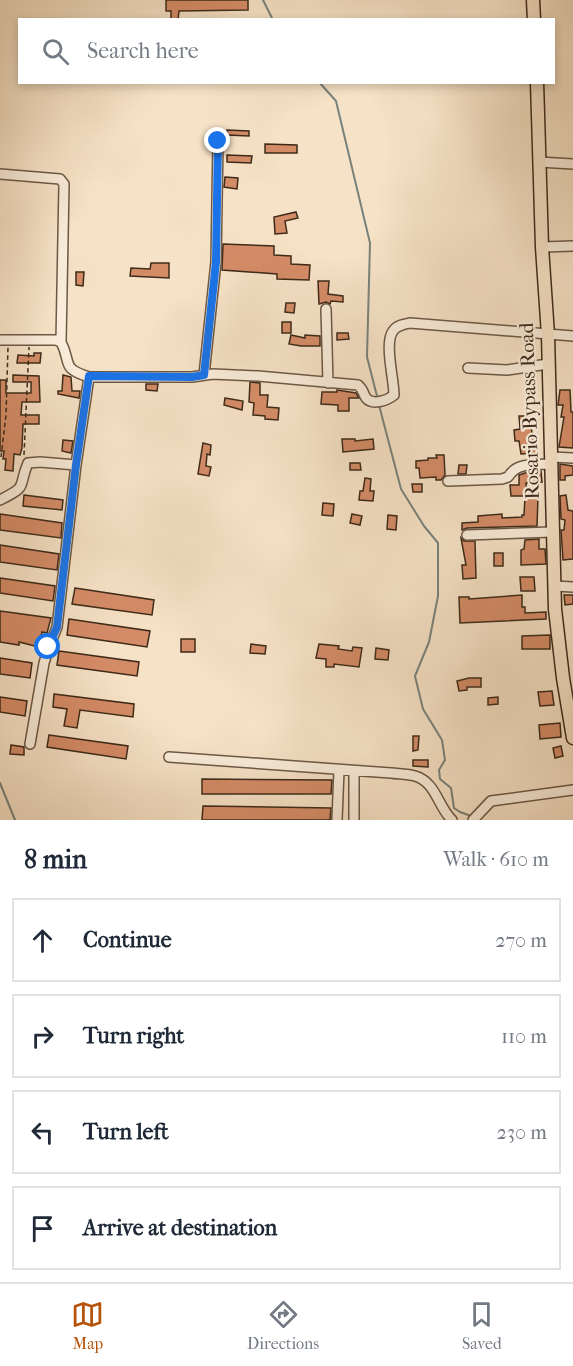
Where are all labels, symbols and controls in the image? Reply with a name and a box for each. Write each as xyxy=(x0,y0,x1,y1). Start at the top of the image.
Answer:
search box xyxy=(18,18,555,84)
icon: search xyxy=(39,35,72,68)
text: Search here xyxy=(87,38,199,64)
route end xyxy=(204,127,230,153)
street label: Rosario Bypass Road xyxy=(515,321,544,500)
route start xyxy=(34,633,60,659)
text: 8 min xyxy=(24,844,87,875)
text: Walk · 610 m xyxy=(443,848,549,871)
icon: ahead xyxy=(26,924,59,957)
text: Continue xyxy=(83,927,172,953)
text: 270 m xyxy=(495,929,547,952)
icon: right xyxy=(26,1020,59,1053)
text: Turn right xyxy=(83,1023,184,1049)
text: 110 m xyxy=(501,1025,547,1048)
icon: left xyxy=(26,1116,59,1149)
text: Turn left xyxy=(83,1119,169,1145)
text: 230 m xyxy=(497,1121,547,1144)
icon: arrive xyxy=(26,1212,59,1245)
text: Arrive at destination xyxy=(83,1215,277,1241)
tab: Map xyxy=(71,1298,104,1353)
tab: Directions xyxy=(247,1298,319,1353)
tab: Saved xyxy=(462,1298,502,1353)

